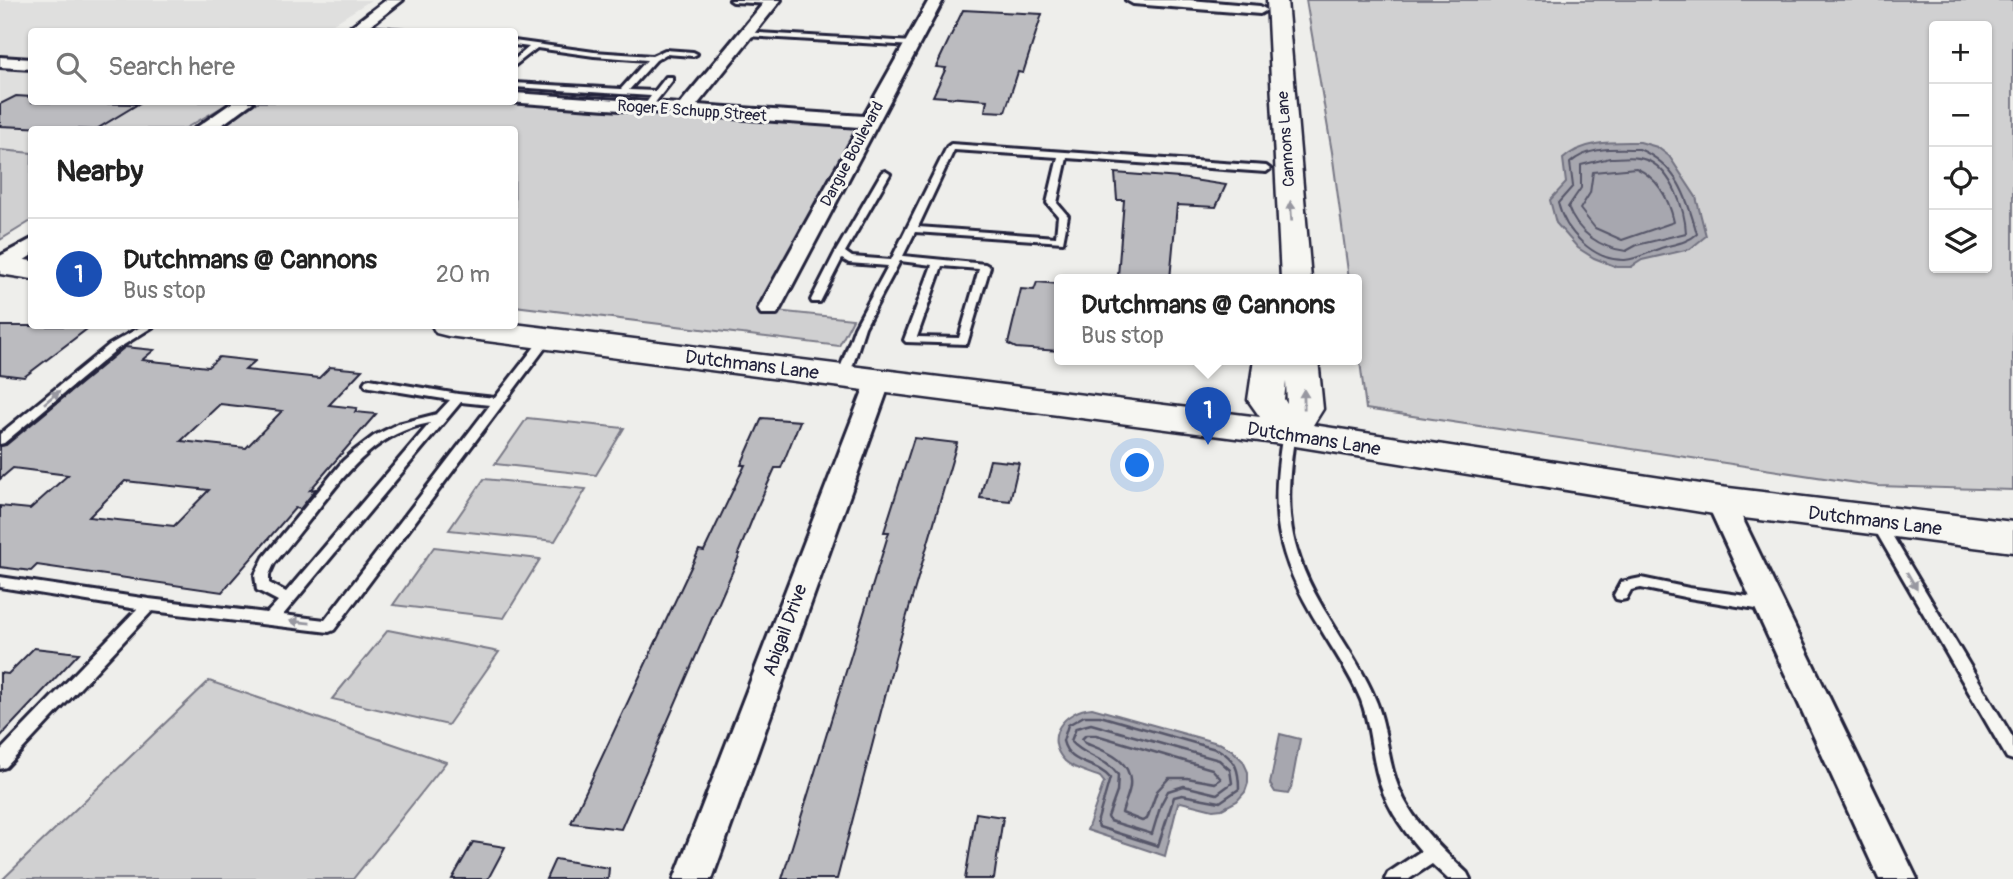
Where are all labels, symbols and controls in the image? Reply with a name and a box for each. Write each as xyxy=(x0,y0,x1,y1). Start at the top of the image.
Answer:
map controls xyxy=(1929,21,1992,273)
button: + xyxy=(1929,21,1992,84)
search box xyxy=(28,28,518,105)
icon: search xyxy=(52,48,90,86)
text: Search here xyxy=(108,51,235,83)
button: − xyxy=(1929,84,1992,147)
street label: Cannons Lane xyxy=(1273,90,1299,188)
street label: Roger E Schupp Street xyxy=(617,96,768,126)
street label: Dargue Boulevard xyxy=(816,98,888,210)
button: locate xyxy=(1929,147,1992,210)
text: Nearby xyxy=(56,153,143,190)
one-way arrow xyxy=(1285,199,1296,221)
button: layers xyxy=(1929,210,1992,273)
text: Dutchmans @ Cannons xyxy=(123,244,377,276)
text: 1 xyxy=(75,260,84,289)
text: 20 m xyxy=(436,260,490,289)
popup xyxy=(1054,274,1362,365)
text: Bus stop xyxy=(123,276,206,305)
text: Dutchmans @ Cannons xyxy=(1081,289,1335,321)
text: Bus stop xyxy=(1081,321,1164,350)
street label: Dutchmans Lane xyxy=(684,345,821,385)
pin: 1 xyxy=(1185,387,1231,445)
one-way arrow xyxy=(1298,387,1309,409)
one-way arrow xyxy=(44,390,61,405)
street label: Dutchmans Lane xyxy=(1246,417,1383,461)
your location xyxy=(1120,448,1154,482)
street label: Dutchmans Lane xyxy=(1807,501,1944,541)
one-way arrow xyxy=(1906,572,1919,591)
street label: Abigail Drive xyxy=(757,580,813,679)
one-way arrow xyxy=(289,617,311,628)

